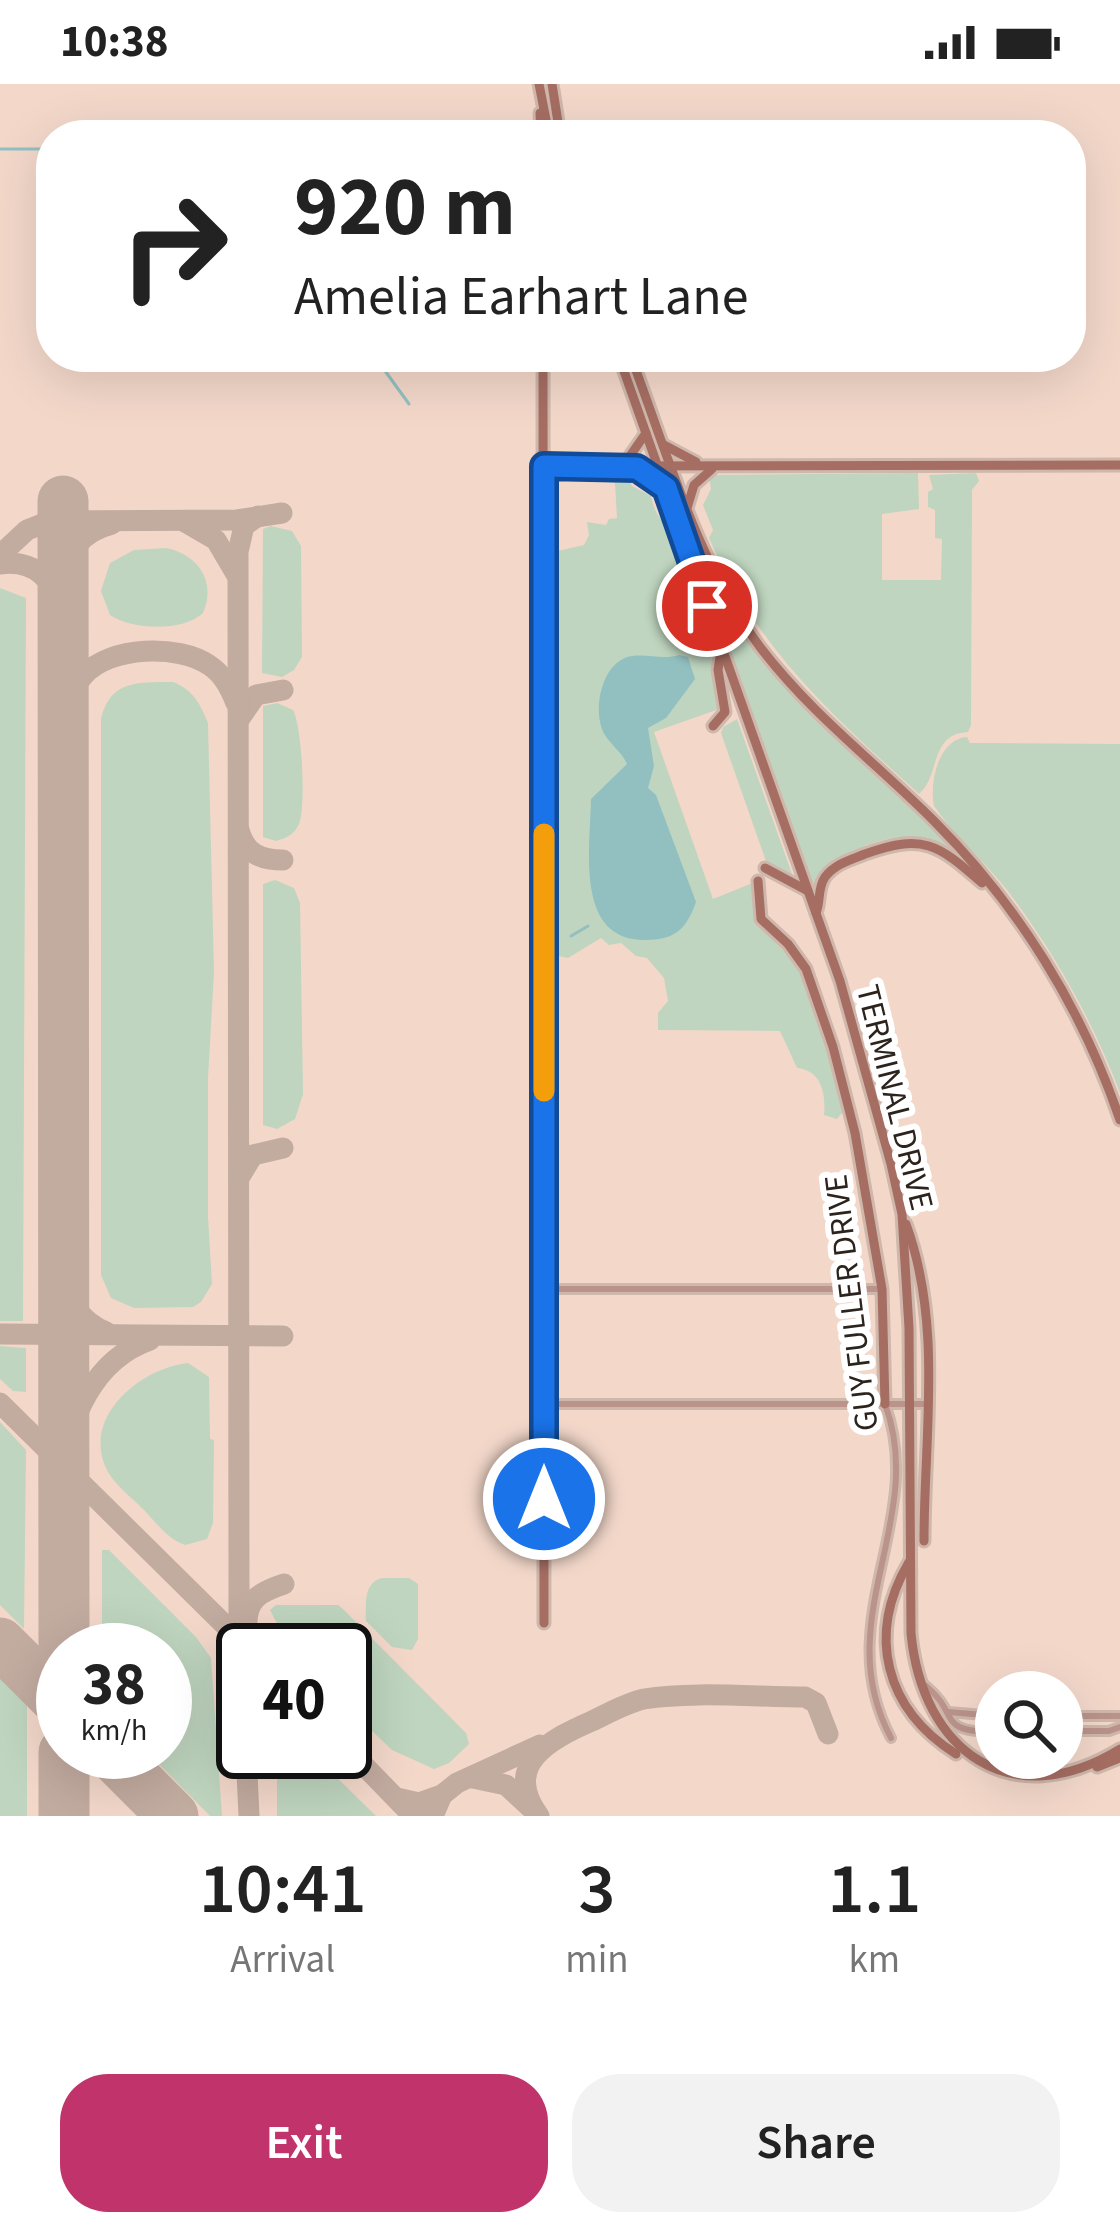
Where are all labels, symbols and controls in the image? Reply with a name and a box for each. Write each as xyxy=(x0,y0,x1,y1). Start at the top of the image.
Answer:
text: 10:38 xyxy=(60,10,169,74)
text: 920 m xyxy=(294,148,516,268)
icon: right xyxy=(96,168,252,324)
text: Amelia Earhart Lane xyxy=(294,259,749,336)
pin xyxy=(656,555,758,657)
icon: arrive xyxy=(674,573,740,639)
street label: TERMINAL DRIVE xyxy=(844,980,945,1215)
street label: GUY FULLER DRIVE xyxy=(812,1172,891,1434)
position arrow xyxy=(481,1436,607,1562)
speed limit sign: 40 xyxy=(216,1623,372,1779)
text: 38 xyxy=(82,1643,146,1728)
map controls xyxy=(975,1671,1083,1779)
button: search xyxy=(975,1671,1083,1779)
text: km/h xyxy=(81,1709,147,1752)
text: 10:41 xyxy=(199,1838,366,1941)
text: 3 xyxy=(578,1838,615,1941)
text: 1.1 xyxy=(827,1838,921,1941)
text: Arrival xyxy=(230,1932,335,1988)
text: min xyxy=(565,1932,629,1988)
text: km xyxy=(848,1932,900,1988)
button: Exit xyxy=(60,2074,548,2212)
button: Share xyxy=(572,2074,1060,2212)

